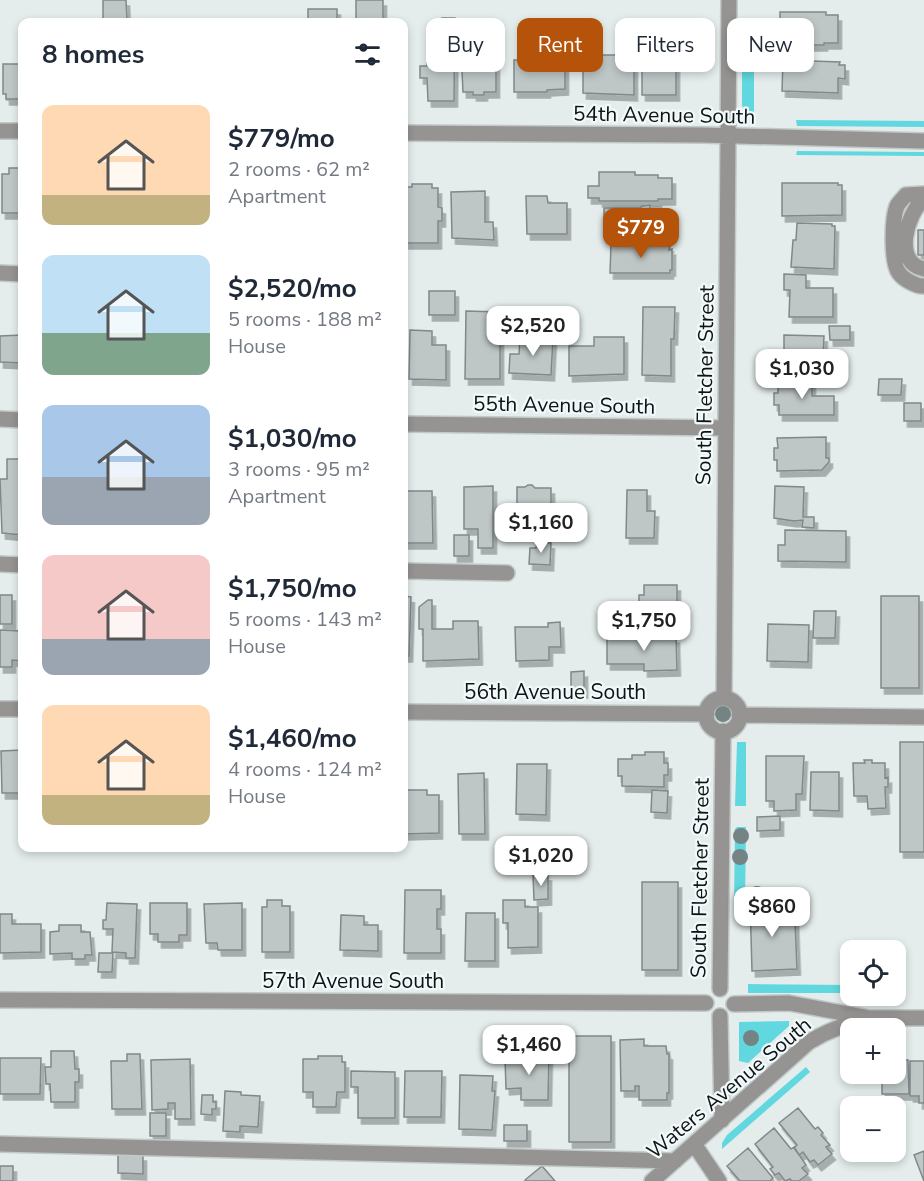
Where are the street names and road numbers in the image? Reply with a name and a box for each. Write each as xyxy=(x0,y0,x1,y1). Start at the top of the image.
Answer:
street label: 54th Avenue South xyxy=(573,99,755,131)
street label: South Fletcher Street xyxy=(689,284,721,485)
street label: 55th Avenue South xyxy=(473,389,655,421)
street label: 56th Avenue South xyxy=(464,678,646,706)
street label: South Fletcher Street xyxy=(684,777,716,978)
street label: 57th Avenue South xyxy=(262,967,444,995)
street label: Waters Avenue South xyxy=(641,1011,817,1165)

